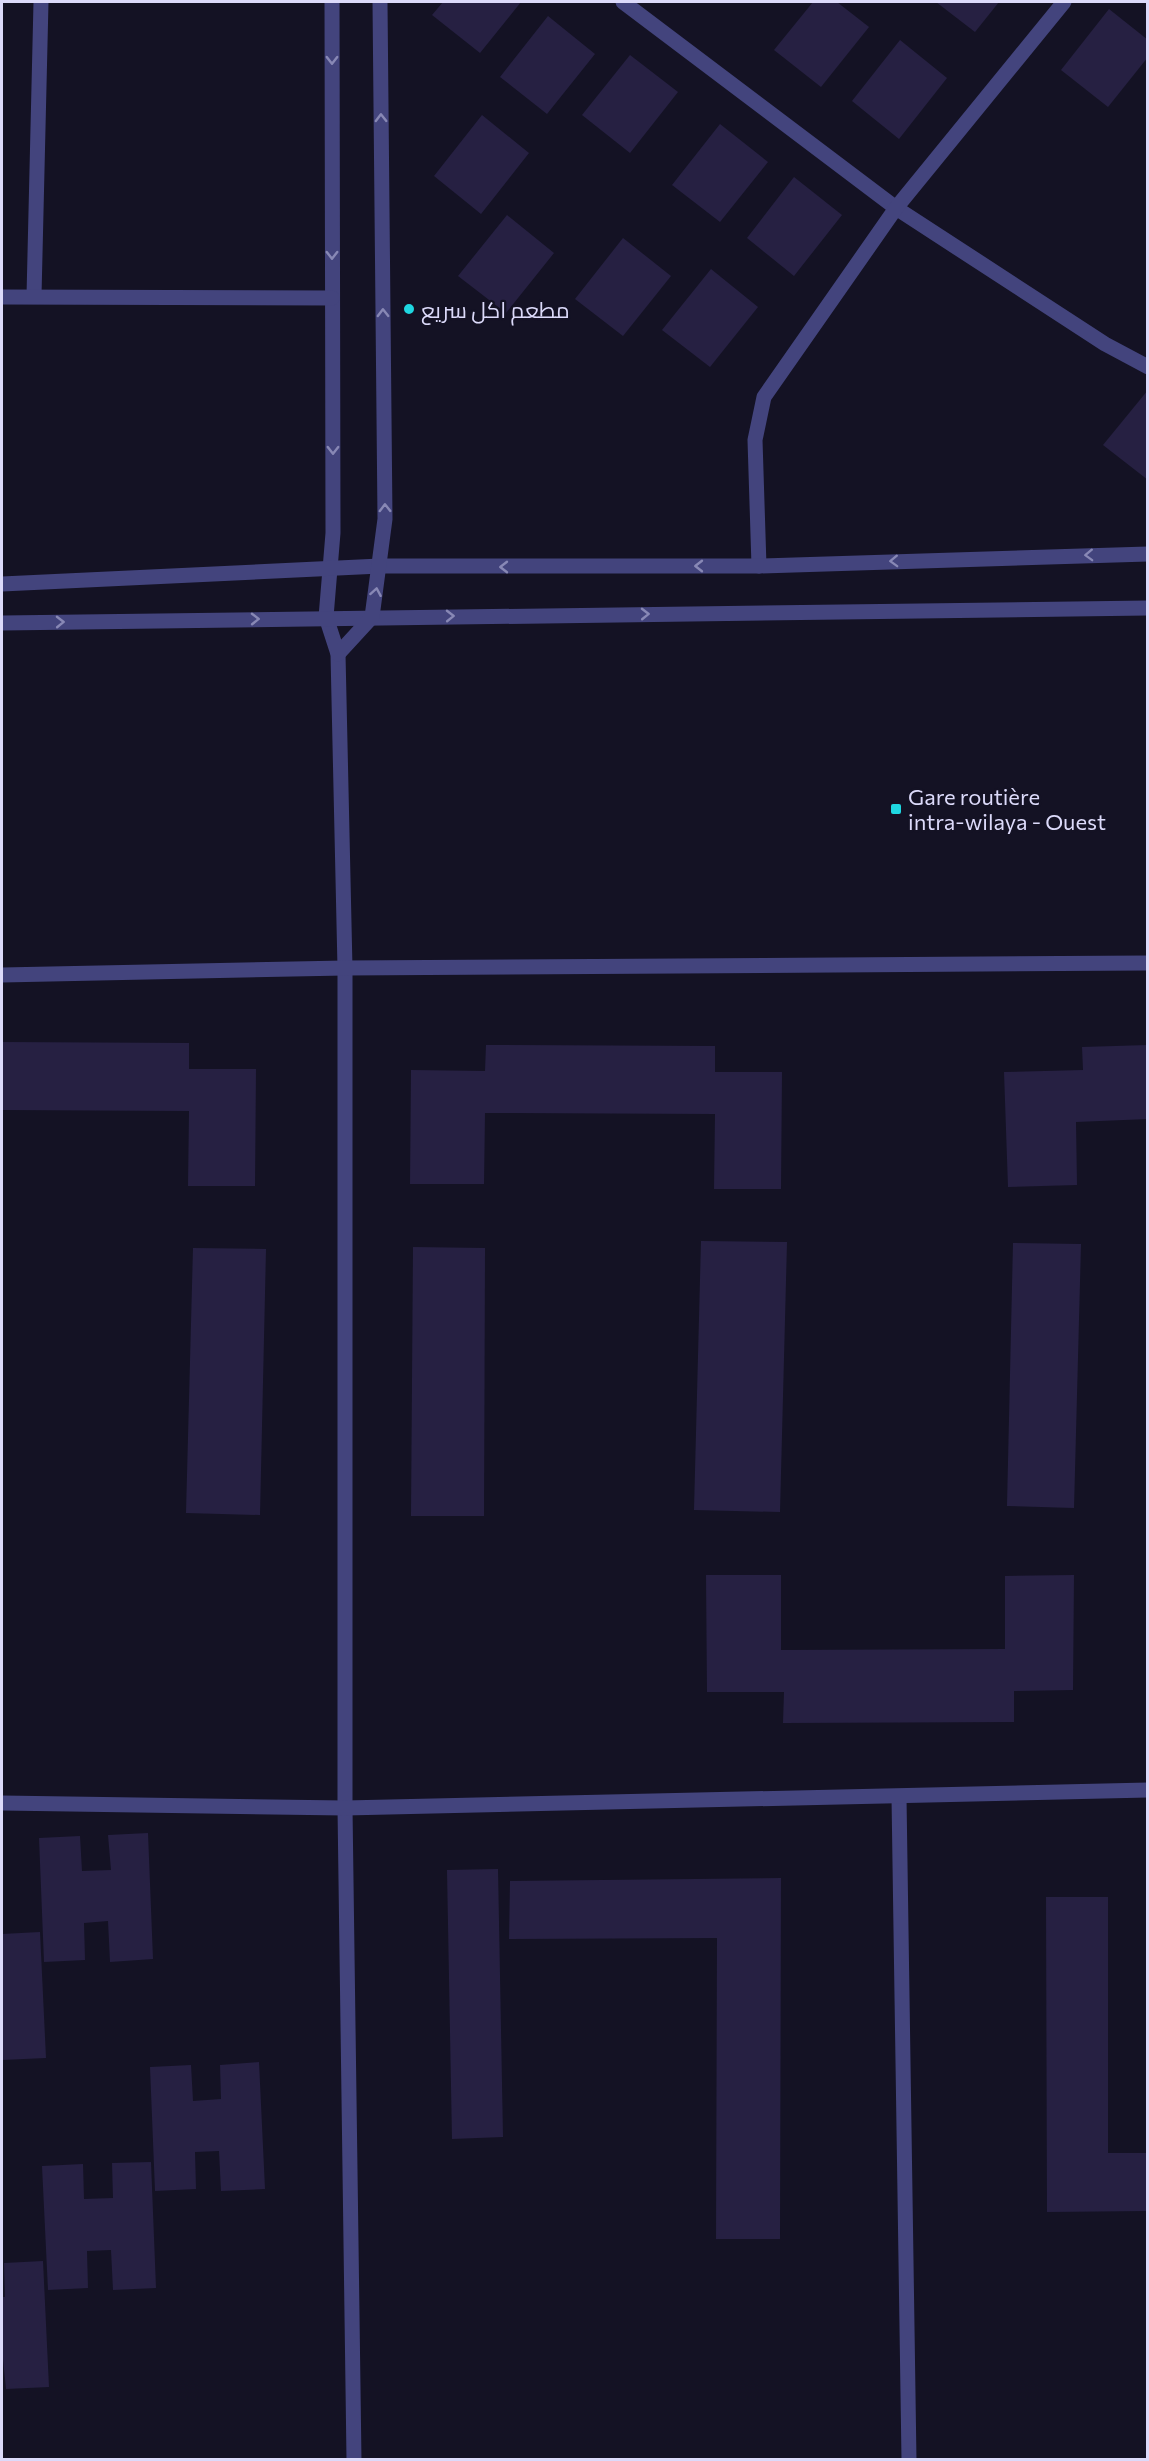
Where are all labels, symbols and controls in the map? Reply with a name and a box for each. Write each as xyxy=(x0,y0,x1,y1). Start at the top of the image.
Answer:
one-way arrow xyxy=(326,55,338,64)
one-way arrow xyxy=(375,114,387,123)
one-way arrow xyxy=(326,250,338,259)
place label: مطعم اكل سريع xyxy=(421,296,570,326)
marker: مطعم اكل سريع xyxy=(402,302,416,316)
one-way arrow xyxy=(377,309,389,318)
one-way arrow xyxy=(327,445,339,454)
one-way arrow xyxy=(379,504,391,513)
one-way arrow xyxy=(1085,549,1094,562)
one-way arrow xyxy=(890,555,899,568)
one-way arrow xyxy=(695,560,704,572)
one-way arrow xyxy=(500,561,509,573)
one-way arrow xyxy=(370,587,382,596)
one-way arrow xyxy=(640,608,649,620)
one-way arrow xyxy=(445,610,454,622)
one-way arrow xyxy=(250,612,259,625)
one-way arrow xyxy=(55,616,64,628)
place label: Gare routière intra-wilaya - Ouest xyxy=(908,783,1106,835)
marker: Gare routière intra-wilaya - Ouest xyxy=(889,802,903,816)

